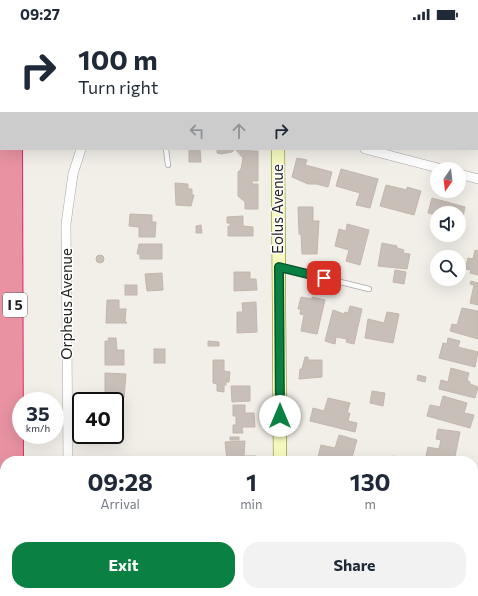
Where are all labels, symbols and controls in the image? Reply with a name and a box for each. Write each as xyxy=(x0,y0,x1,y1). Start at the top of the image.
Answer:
text: 09:27 xyxy=(20,5,60,23)
text: 100 m xyxy=(78,42,158,76)
icon: right xyxy=(12,44,64,96)
text: Turn right xyxy=(78,76,158,98)
icon: left xyxy=(186,120,208,142)
icon: ahead xyxy=(228,120,250,142)
icon: right xyxy=(270,120,292,142)
north arrow xyxy=(430,162,466,198)
map controls xyxy=(430,162,466,286)
street label: Eolus Avenue xyxy=(268,164,286,254)
button: sound xyxy=(430,206,466,242)
street label: Orpheus Avenue xyxy=(57,248,75,360)
button: search xyxy=(430,250,466,286)
pin xyxy=(307,261,341,295)
icon: arrive xyxy=(313,267,335,289)
road number: I 5 xyxy=(3,293,27,317)
speed limit sign: 40 xyxy=(72,392,124,444)
position arrow xyxy=(259,395,301,437)
text: 35 xyxy=(26,401,50,425)
text: km/h xyxy=(26,422,50,434)
text: 09:28 xyxy=(87,467,153,496)
text: 1 xyxy=(246,467,257,496)
text: 130 xyxy=(350,467,391,496)
text: Arrival xyxy=(100,496,140,512)
text: min xyxy=(240,496,262,512)
text: m xyxy=(365,496,376,512)
button: Exit xyxy=(12,542,235,588)
button: Share xyxy=(243,542,466,588)

